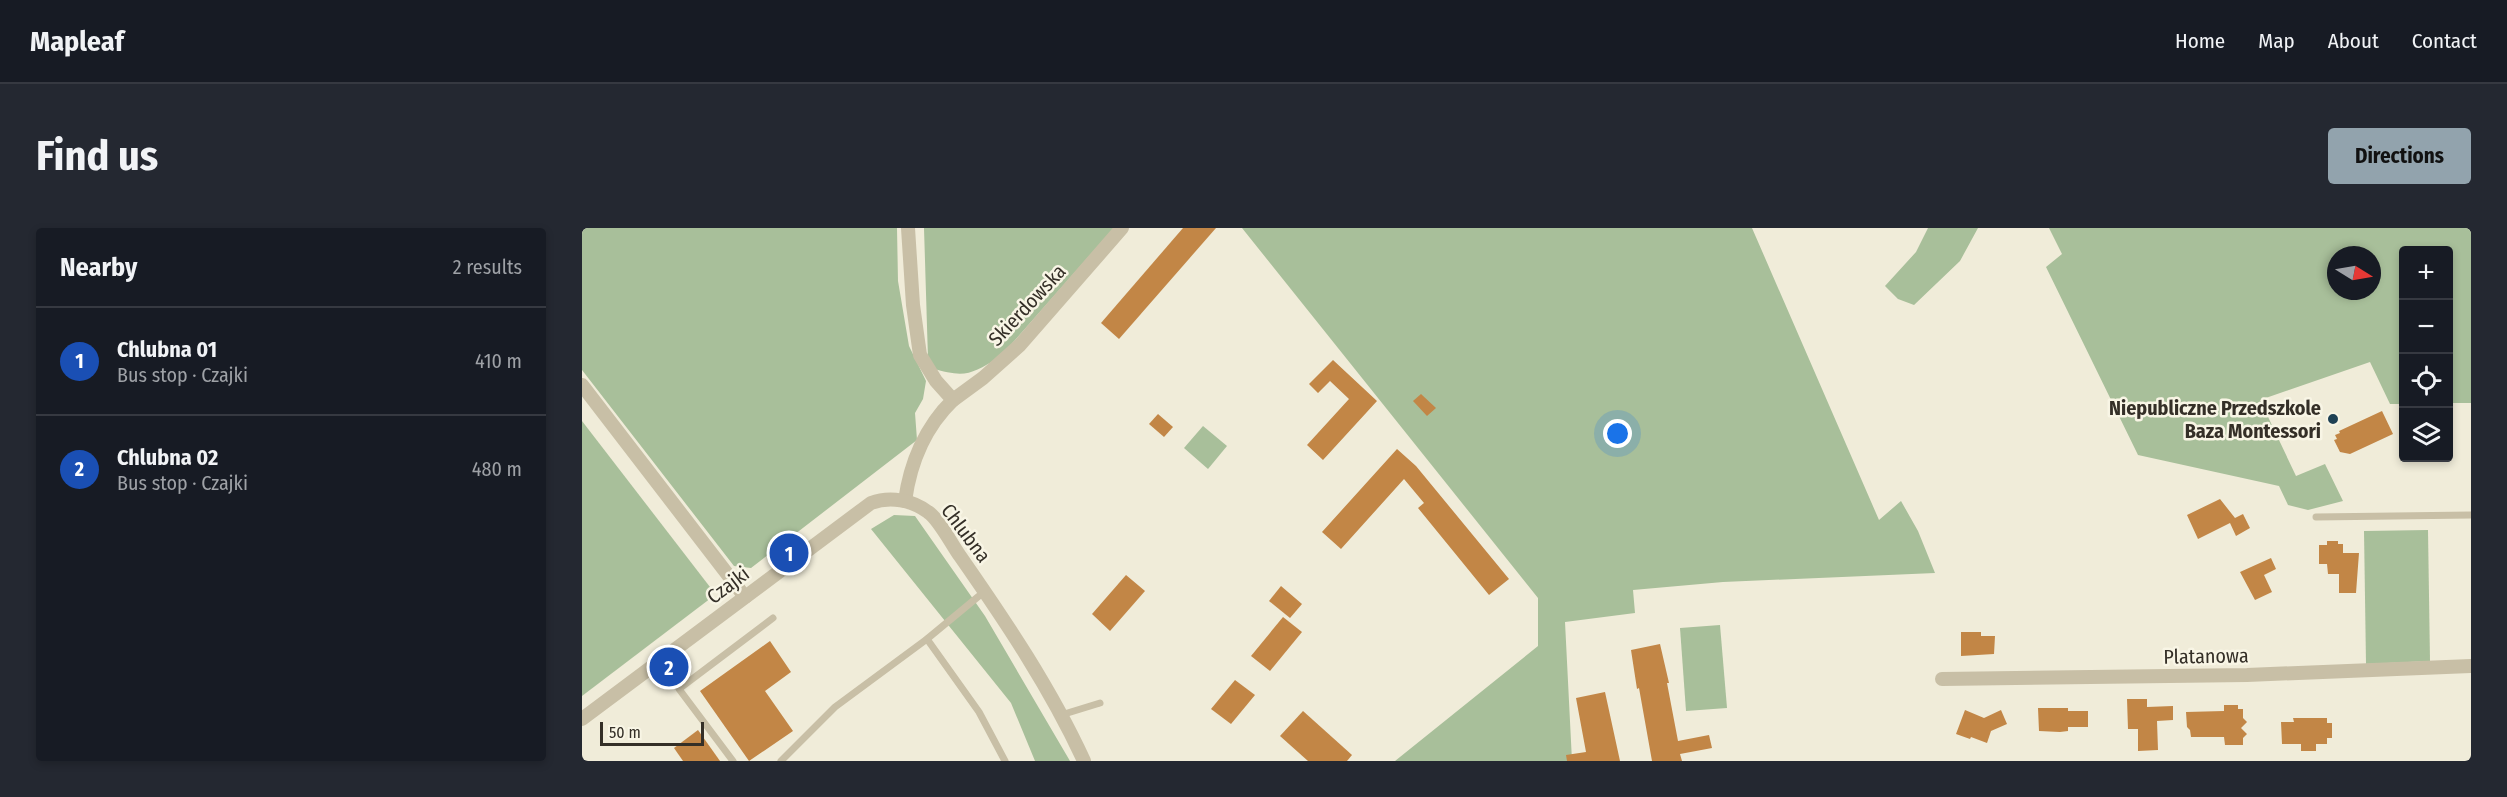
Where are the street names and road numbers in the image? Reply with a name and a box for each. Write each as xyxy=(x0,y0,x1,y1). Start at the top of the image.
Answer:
street label: Skierdowska xyxy=(983,259,1071,351)
street label: Chlubna xyxy=(936,499,996,567)
street label: Czajki xyxy=(702,561,754,609)
street label: Platanowa xyxy=(2163,643,2249,669)

